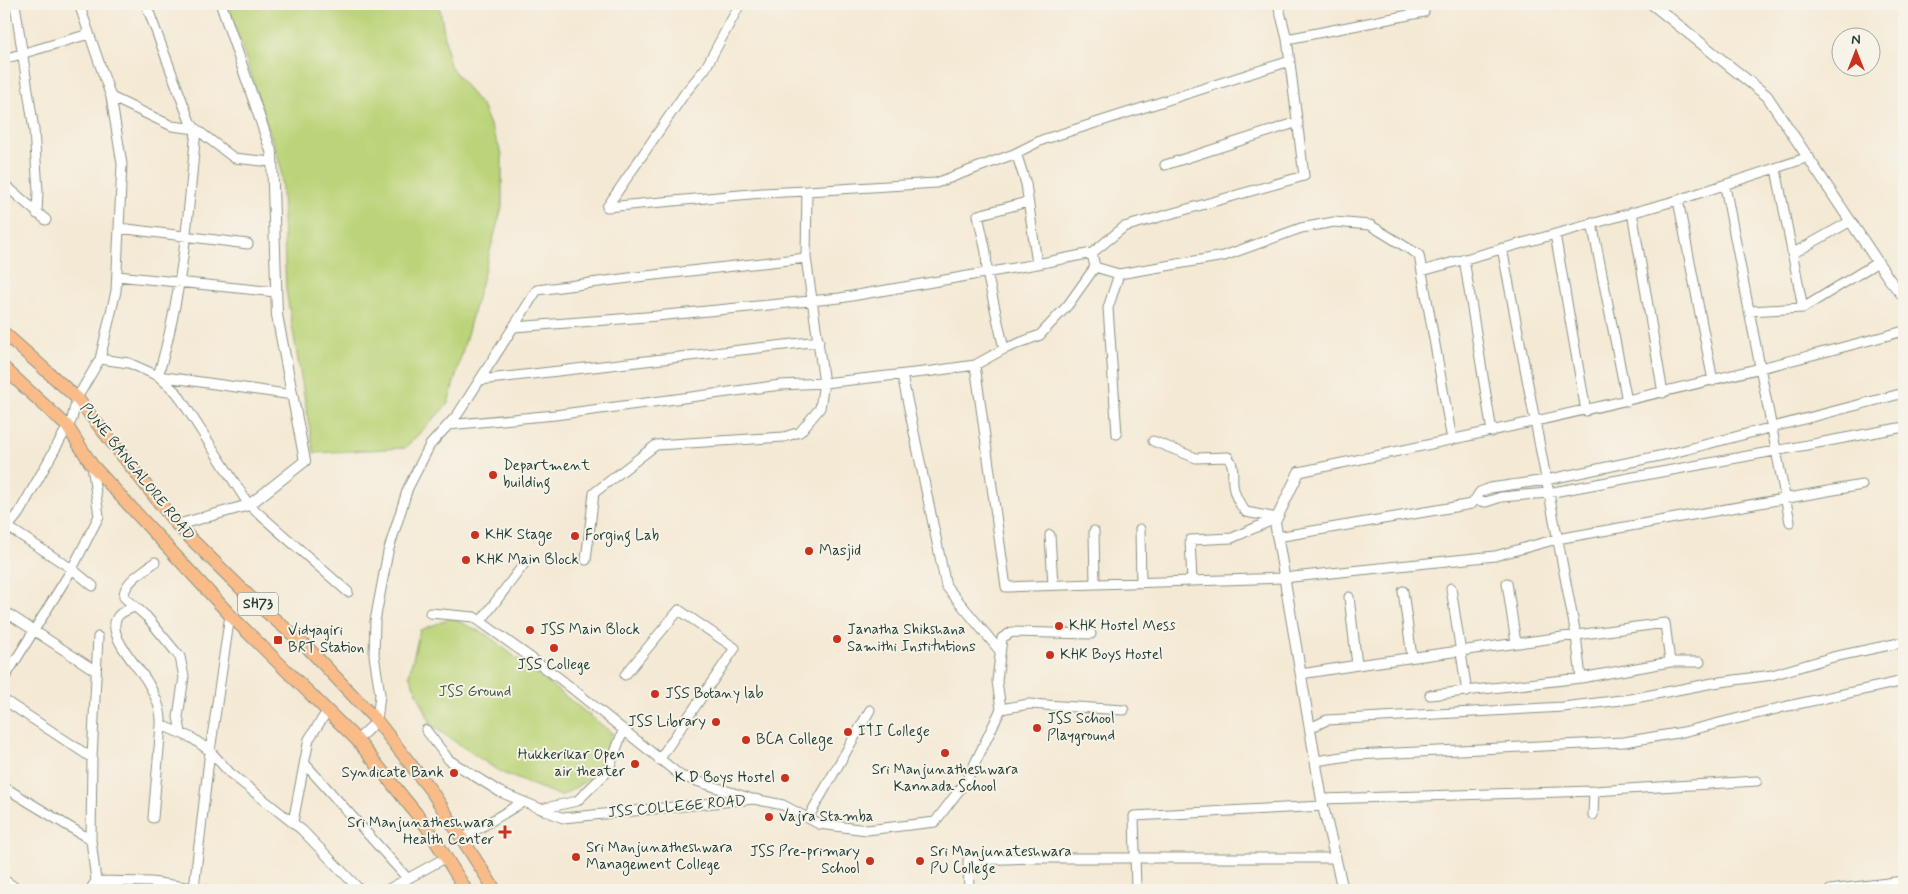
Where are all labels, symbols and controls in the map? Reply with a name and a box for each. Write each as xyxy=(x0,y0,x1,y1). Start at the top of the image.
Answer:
north arrow xyxy=(1830,28,1880,78)
text: N xyxy=(1851,31,1861,49)
street label: PUNE BANGALORE ROAD xyxy=(75,399,199,545)
place label: Department building xyxy=(503,456,590,494)
marker: Department building xyxy=(487,469,499,481)
place label: KHK Stage xyxy=(485,525,553,546)
place label: Forging Lab xyxy=(585,526,659,547)
marker: KHK Stage xyxy=(469,529,481,541)
marker: Forging Lab xyxy=(569,530,581,542)
place label: Masjid xyxy=(819,541,861,561)
marker: Masjid xyxy=(803,545,815,557)
place label: KHK Main Block xyxy=(476,550,579,570)
marker: KHK Main Block xyxy=(460,554,472,566)
road number: SH73 xyxy=(238,592,278,616)
place label: KHK Hostel Mess xyxy=(1069,616,1176,636)
place label: JSS Main Block xyxy=(540,620,640,640)
place label: Janatha Shikshana Samithi Institutions xyxy=(847,620,976,657)
marker: KHK Hostel Mess xyxy=(1053,620,1065,632)
place label: Vidyagiri BRT Station xyxy=(288,621,364,658)
marker: JSS Main Block xyxy=(524,624,536,636)
marker: Janatha Shikshana Samithi Institutions xyxy=(831,633,843,645)
marker: Vidyagiri BRT Station xyxy=(272,634,284,646)
marker: JSS College xyxy=(548,642,560,654)
place label: KHK Boys Hostel xyxy=(1060,645,1163,665)
marker: KHK Boys Hostel xyxy=(1044,649,1056,661)
place label: JSS College xyxy=(517,655,591,675)
park label: JSS Ground xyxy=(439,682,511,702)
place label: JSS Botany lab xyxy=(665,684,764,704)
marker: JSS Botany lab xyxy=(649,688,661,700)
place label: JSS School Playground xyxy=(1047,709,1115,746)
place label: JSS Library xyxy=(628,712,706,732)
marker: JSS Library xyxy=(710,716,722,728)
place label: ITI College xyxy=(858,722,930,743)
marker: JSS School Playground xyxy=(1031,722,1043,734)
marker: ITI College xyxy=(842,726,854,738)
place label: BCA College xyxy=(756,730,833,751)
marker: BCA College xyxy=(740,734,752,746)
place label: Hukkerikar Open air theater xyxy=(518,745,626,782)
marker: Sri Manjunatheshwara Kannada School xyxy=(939,747,951,759)
marker: Hukkerikar Open air theater xyxy=(629,758,641,770)
place label: Sri Manjunatheshwara Kannada School xyxy=(872,760,1018,797)
place label: Syndicate Bank xyxy=(341,763,444,783)
marker: Syndicate Bank xyxy=(448,767,460,779)
place label: K D Boys Hostel xyxy=(675,768,775,788)
marker: K D Boys Hostel xyxy=(779,772,791,784)
street label: JSS COLLEGE ROAD xyxy=(607,791,747,823)
place label: Vajra Stamba xyxy=(779,807,874,827)
marker: Vajra Stamba xyxy=(763,811,775,823)
place label: Sri Manjunatheshwara Health Center xyxy=(347,813,494,850)
marker: Sri Manjunatheshwara Health Center xyxy=(498,825,512,839)
place label: Sri Manjunatheshwara Management College xyxy=(586,838,733,876)
place label: JSS Pre-primary School xyxy=(750,842,860,879)
place label: Sri Manjunateshwara PU College xyxy=(930,842,1072,880)
marker: Sri Manjunatheshwara Management College xyxy=(570,851,582,863)
marker: JSS Pre-primary School xyxy=(864,855,876,867)
marker: Sri Manjunateshwara PU College xyxy=(914,855,926,867)

